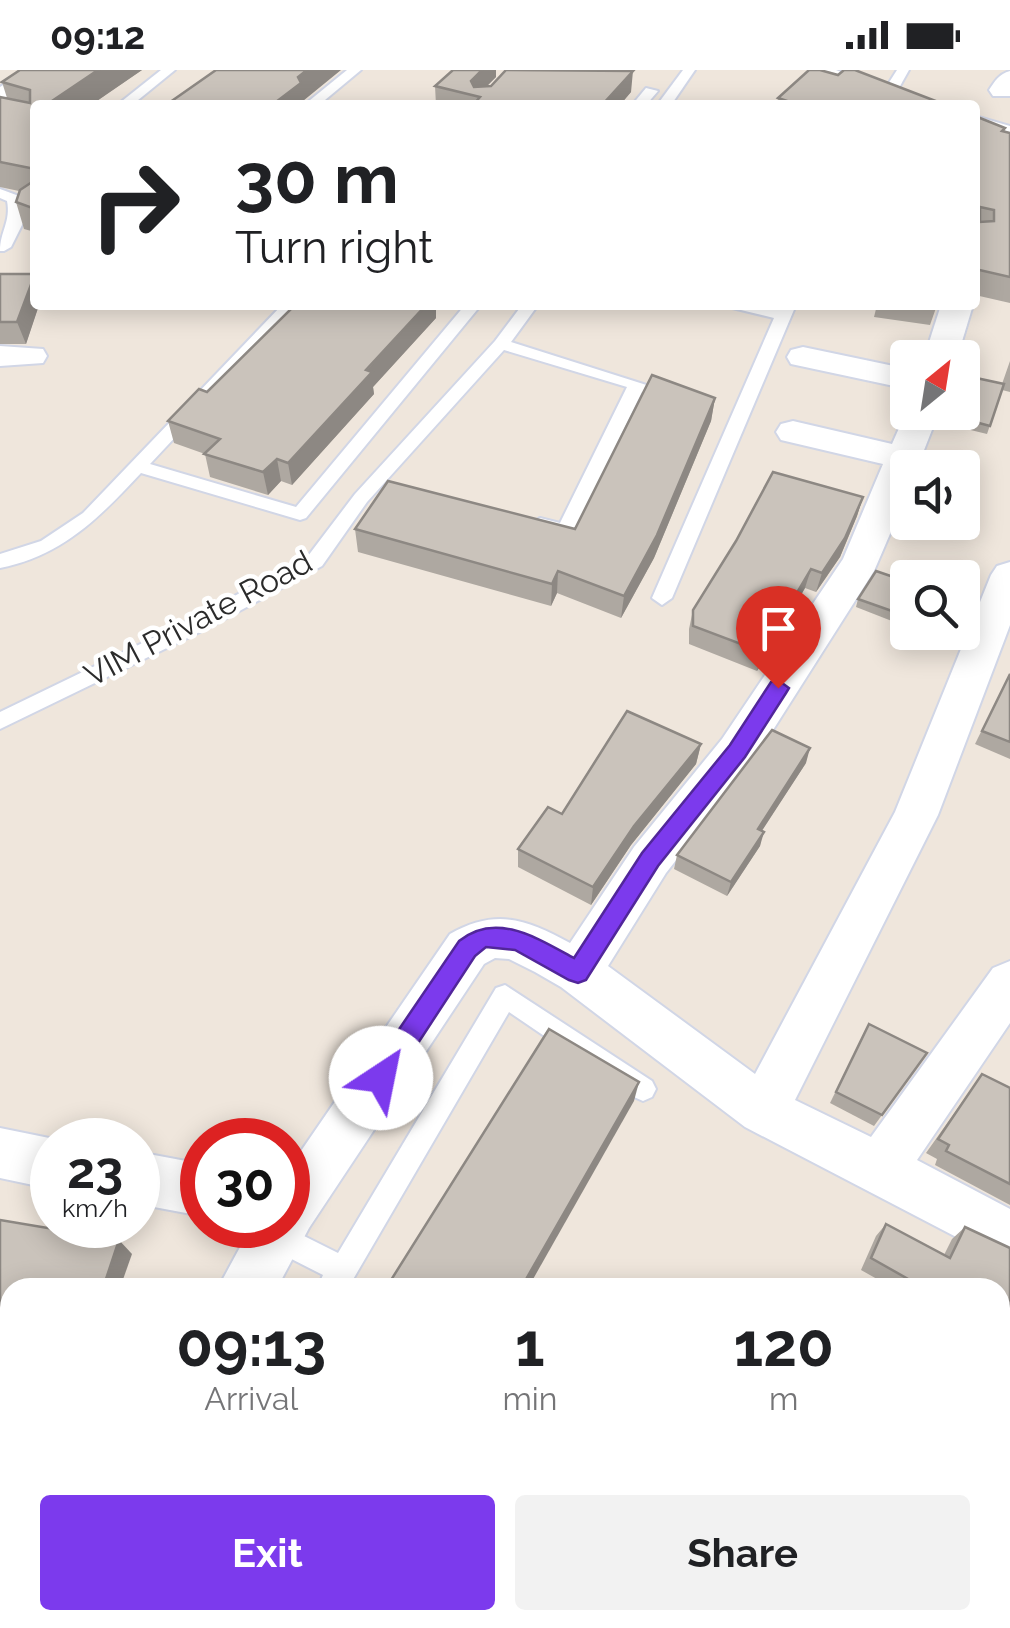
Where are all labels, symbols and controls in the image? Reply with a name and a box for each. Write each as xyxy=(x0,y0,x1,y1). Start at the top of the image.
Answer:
text: 09:12 xyxy=(50,13,145,58)
text: 30 m xyxy=(235,137,399,219)
icon: right xyxy=(70,140,200,270)
text: Turn right xyxy=(235,221,433,274)
north arrow xyxy=(890,340,980,430)
map controls xyxy=(890,340,980,650)
button: sound xyxy=(890,450,980,540)
street label: VIM Private Road xyxy=(78,542,318,694)
button: search xyxy=(890,560,980,650)
pin xyxy=(736,586,821,689)
icon: arrive xyxy=(751,601,806,656)
position arrow xyxy=(329,1026,433,1130)
speed limit sign: 30 xyxy=(180,1118,310,1248)
text: 23 xyxy=(67,1141,123,1200)
text: km/h xyxy=(62,1193,128,1223)
text: 09:13 xyxy=(176,1310,326,1380)
text: 1 xyxy=(515,1310,545,1380)
text: 120 xyxy=(734,1310,834,1380)
text: Arrival xyxy=(204,1380,298,1417)
text: min xyxy=(502,1380,557,1417)
text: m xyxy=(769,1380,798,1417)
button: Exit xyxy=(40,1495,495,1610)
button: Share xyxy=(515,1495,970,1610)

